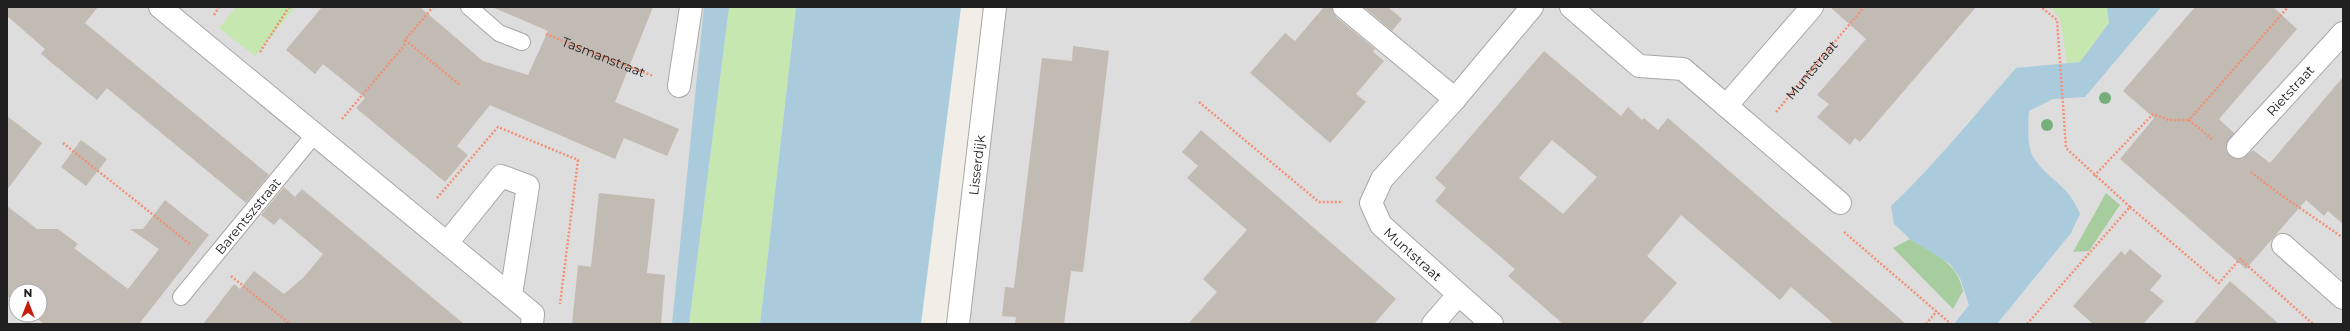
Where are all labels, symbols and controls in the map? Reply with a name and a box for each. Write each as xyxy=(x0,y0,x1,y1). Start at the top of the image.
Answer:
street label: Tasmanstraat xyxy=(560,33,648,80)
street label: Muntstraat xyxy=(1782,37,1841,103)
street label: Rietstraat xyxy=(2263,62,2317,119)
street label: Lisserdijk xyxy=(965,134,988,196)
street label: Barentszstraat xyxy=(212,174,284,257)
street label: Muntstraat xyxy=(1381,224,1445,284)
north arrow xyxy=(8,283,48,323)
text: N xyxy=(24,286,32,300)

